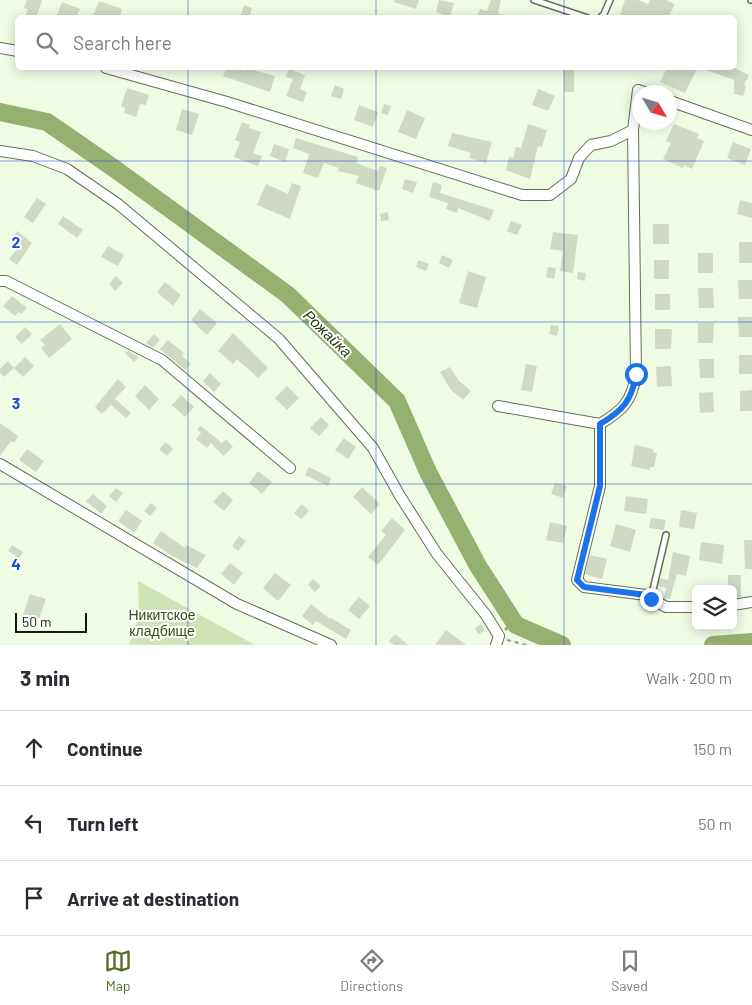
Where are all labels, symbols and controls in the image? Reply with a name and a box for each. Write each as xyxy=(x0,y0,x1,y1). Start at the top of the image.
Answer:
search box xyxy=(15,15,737,70)
icon: search xyxy=(33,29,61,57)
text: Search here xyxy=(73,31,172,54)
north arrow xyxy=(632,85,677,130)
text: 2 xyxy=(12,232,21,251)
water label: Рожайка xyxy=(300,306,356,360)
route start xyxy=(625,363,648,386)
text: 3 xyxy=(12,393,20,412)
text: 4 xyxy=(11,554,21,573)
map controls xyxy=(692,585,737,630)
button: layers xyxy=(692,585,737,630)
route end xyxy=(640,588,663,611)
park label: Никитское кладбище xyxy=(129,606,196,639)
scale bar xyxy=(15,610,88,633)
text: 50 m xyxy=(22,613,51,630)
text: 3 min xyxy=(20,665,70,690)
text: Walk · 200 m xyxy=(646,668,732,687)
icon: ahead xyxy=(20,734,48,762)
text: Continue xyxy=(67,737,143,760)
text: 150 m xyxy=(693,739,732,758)
icon: left xyxy=(20,809,48,837)
text: Turn left xyxy=(67,812,138,835)
text: 50 m xyxy=(698,814,732,833)
icon: arrive xyxy=(20,884,48,912)
text: Arrive at destination xyxy=(67,887,239,910)
tab: Map xyxy=(104,947,132,994)
tab: Directions xyxy=(340,947,403,994)
tab: Saved xyxy=(611,947,648,994)

